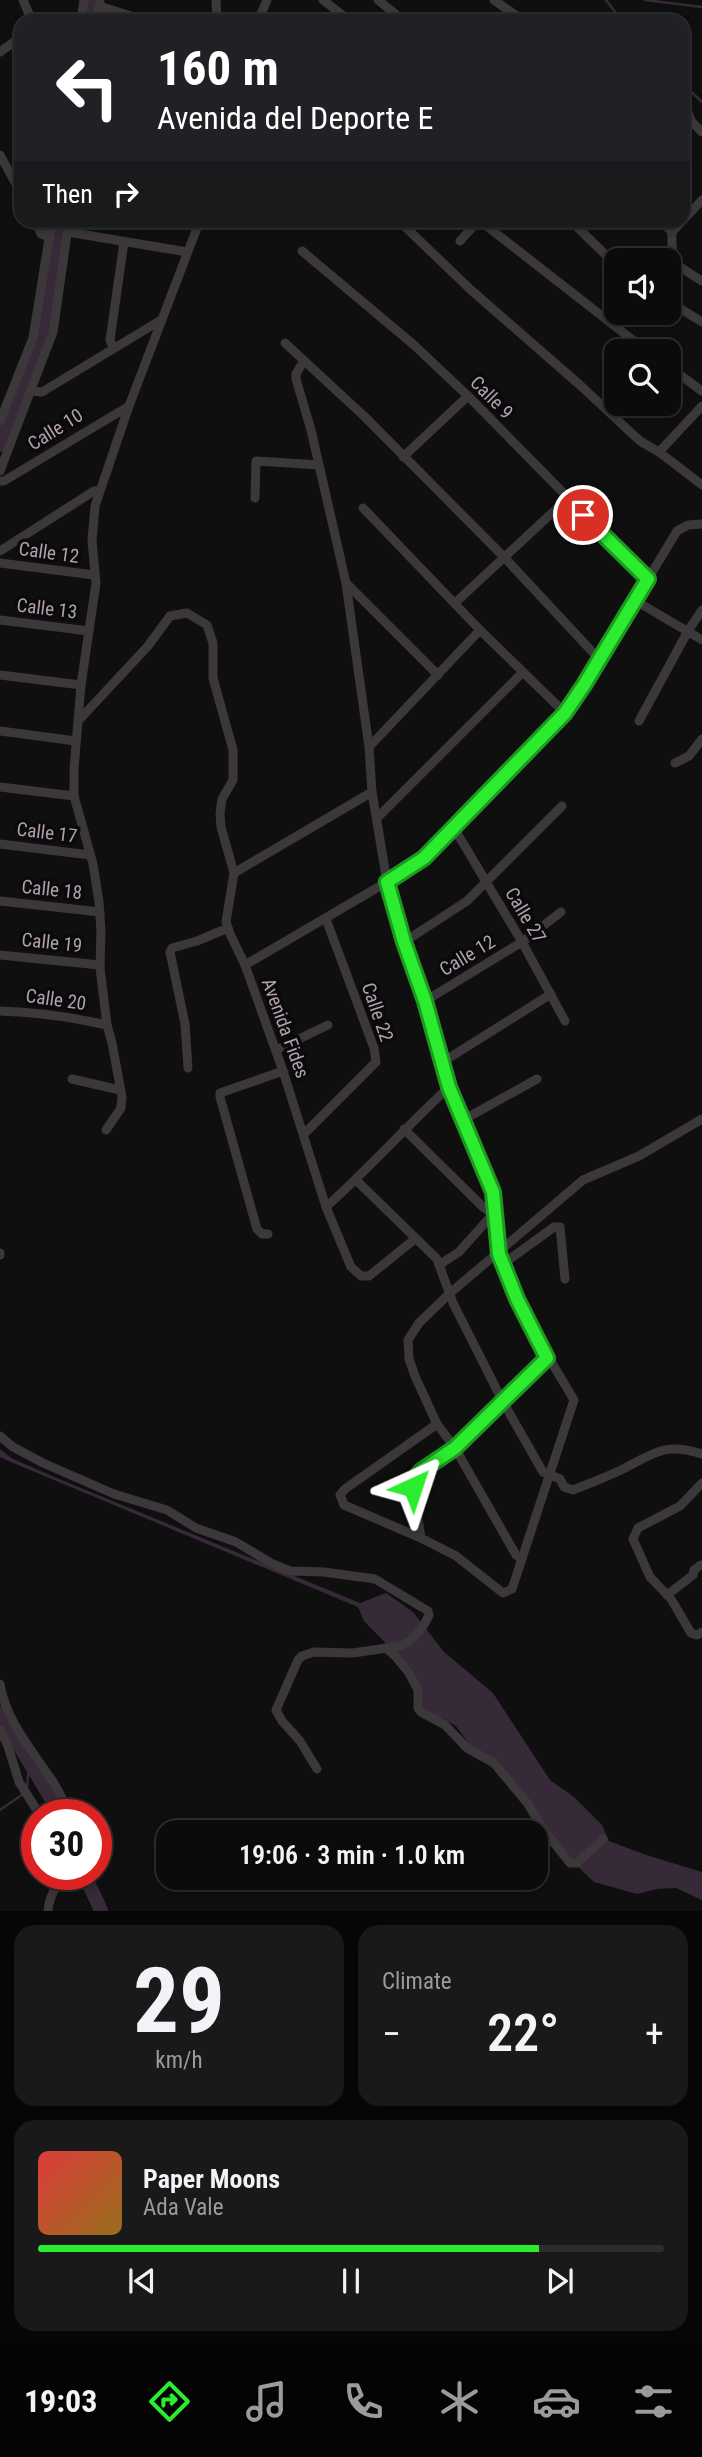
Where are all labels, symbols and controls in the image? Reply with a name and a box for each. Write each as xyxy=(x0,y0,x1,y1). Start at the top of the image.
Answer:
text: 160 m xyxy=(157,40,279,97)
icon: left xyxy=(42,42,133,133)
text: Avenida del Deporte E xyxy=(157,99,433,137)
icon: right xyxy=(107,175,145,213)
text: Then xyxy=(42,179,93,209)
map controls xyxy=(604,248,681,416)
button: sound xyxy=(604,248,681,325)
button: search xyxy=(604,339,681,416)
street label: Calle 9 xyxy=(465,371,518,424)
street label: Calle 10 xyxy=(23,404,87,455)
pin xyxy=(553,485,613,545)
icon: arrive xyxy=(564,496,602,534)
street label: Calle 12 xyxy=(17,537,81,568)
street label: Calle 13 xyxy=(15,593,78,624)
street label: Calle 17 xyxy=(15,817,78,848)
street label: Calle 18 xyxy=(21,875,83,904)
street label: Calle 27 xyxy=(500,883,551,947)
street label: Calle 19 xyxy=(21,928,83,957)
street label: Calle 12 xyxy=(435,930,499,981)
street label: Avenida Fides xyxy=(257,975,314,1081)
street label: Calle 22 xyxy=(357,980,398,1045)
street label: Calle 20 xyxy=(24,984,88,1015)
position arrow xyxy=(376,1450,450,1524)
speed limit sign: 30 xyxy=(21,1799,112,1890)
text: 19:06 · 3 min · 1.0 km xyxy=(239,1840,465,1870)
text: 29 xyxy=(133,1948,225,2054)
text: Climate xyxy=(382,1968,452,1995)
text: 22° xyxy=(487,2003,559,2064)
text: − xyxy=(382,2012,401,2056)
text: + xyxy=(645,2012,664,2056)
text: km/h xyxy=(155,2047,203,2074)
text: Paper Moons xyxy=(143,2164,280,2194)
text: Ada Vale xyxy=(143,2194,223,2221)
icon: previous xyxy=(123,2262,161,2300)
icon: pause xyxy=(332,2262,370,2300)
icon: next xyxy=(541,2262,579,2300)
icon: directions xyxy=(145,2377,194,2426)
icon: music xyxy=(242,2377,291,2426)
icon: phone xyxy=(339,2377,388,2426)
icon: climate xyxy=(435,2377,484,2426)
icon: car xyxy=(532,2377,581,2426)
icon: filters xyxy=(629,2377,678,2426)
text: 19:03 xyxy=(24,2382,97,2420)

